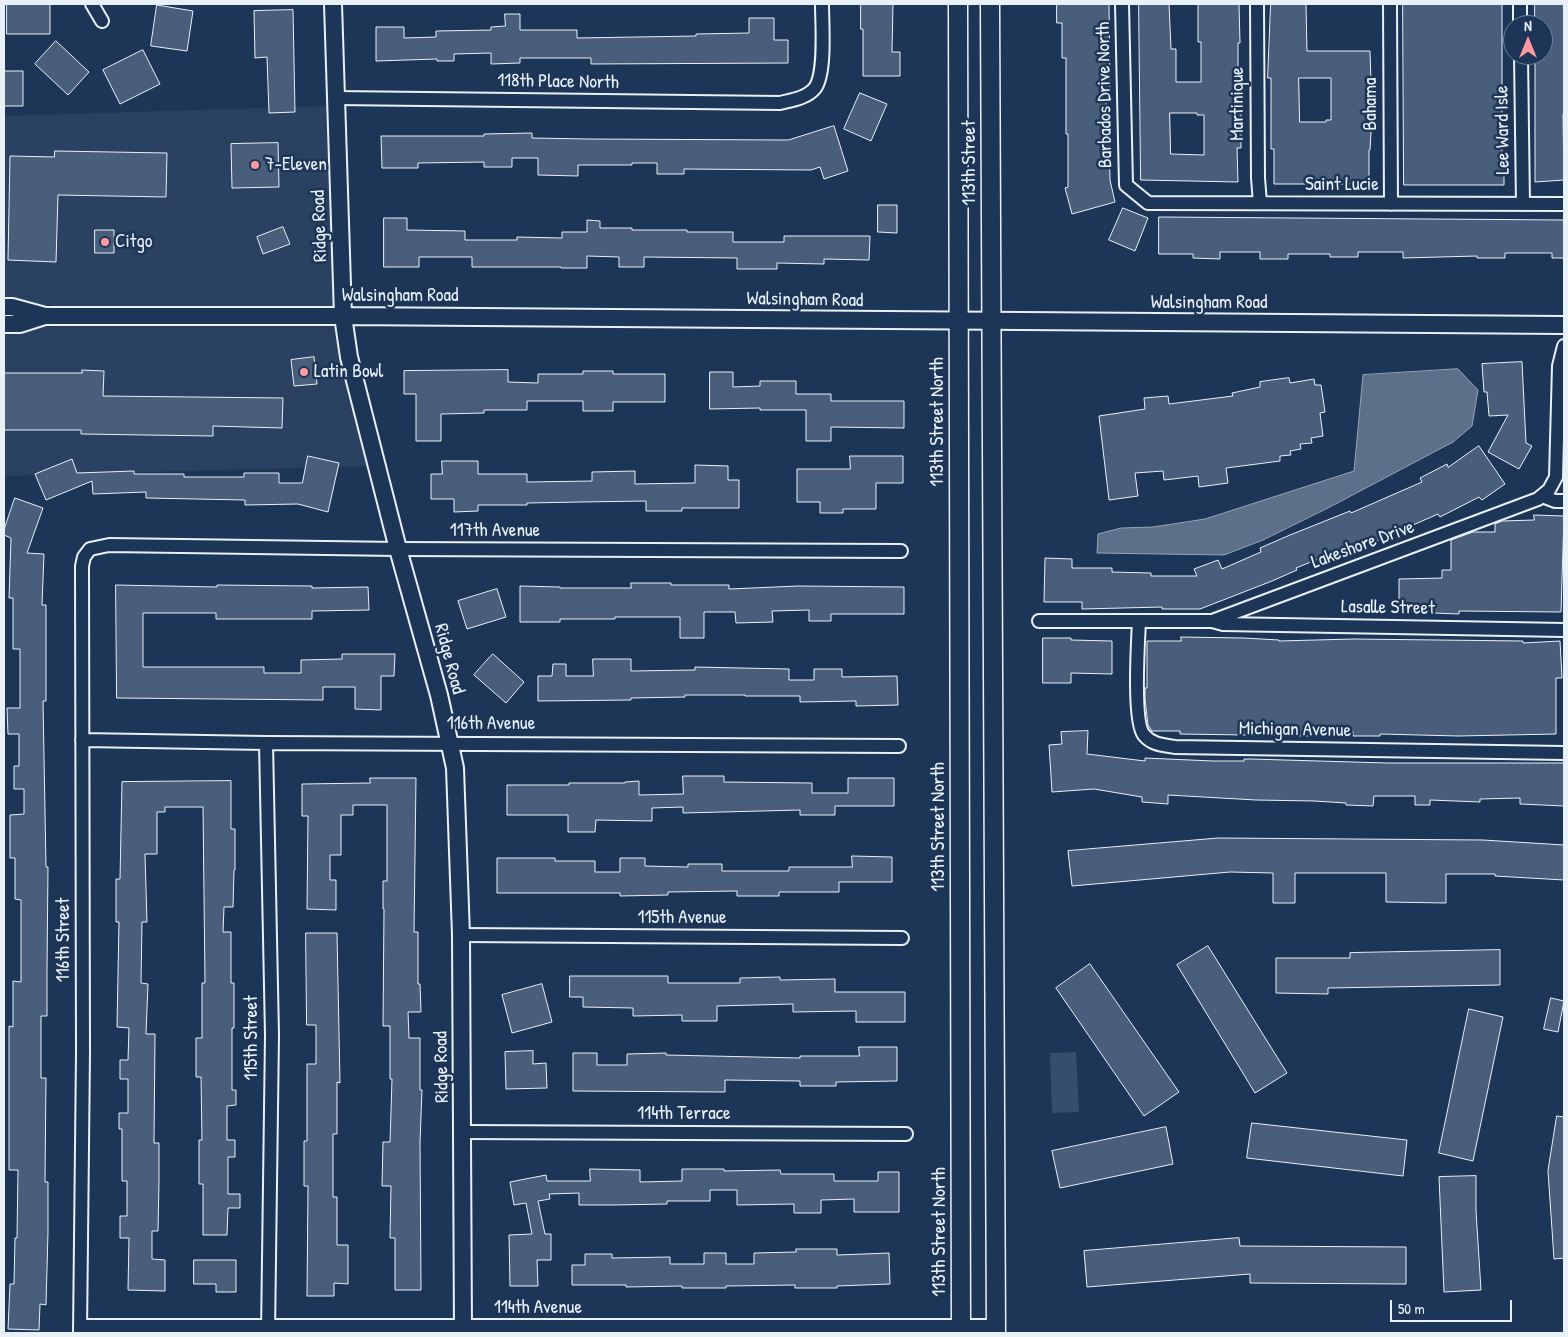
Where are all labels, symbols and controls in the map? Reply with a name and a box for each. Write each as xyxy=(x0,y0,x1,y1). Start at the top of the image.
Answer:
north arrow xyxy=(1503,15,1553,65)
text: N xyxy=(1524,16,1532,35)
street label: Barbados Drive North xyxy=(1092,22,1118,168)
street label: Martinique xyxy=(1227,67,1249,141)
street label: 118th Place North xyxy=(497,70,619,94)
street label: Bahama xyxy=(1360,78,1382,130)
street label: Lee Ward Isle xyxy=(1491,85,1515,175)
street label: 113th Street xyxy=(959,120,981,206)
place label: 7-Eleven xyxy=(265,154,327,176)
marker: 7-Eleven xyxy=(249,159,261,171)
street label: Saint Lucie xyxy=(1305,174,1379,196)
street label: Ridge Road xyxy=(307,190,333,262)
place label: Citgo xyxy=(115,231,152,253)
marker: Citgo xyxy=(99,236,111,248)
street label: Walsingham Road xyxy=(342,285,458,307)
street label: Walsingham Road xyxy=(746,288,864,312)
street label: Walsingham Road xyxy=(1151,292,1267,314)
street label: 113th Street North xyxy=(927,357,949,487)
place label: Latin Bowl xyxy=(314,361,383,383)
marker: Latin Bowl xyxy=(298,366,310,378)
street label: Lakeshore Drive xyxy=(1308,516,1418,574)
street label: 117th Avenue xyxy=(450,520,540,542)
street label: Lasalle Street xyxy=(1341,596,1435,620)
street label: Ridge Road xyxy=(429,621,469,697)
street label: 116th Avenue xyxy=(447,713,535,735)
street label: Michigan Avenue xyxy=(1239,718,1351,742)
street label: 113th Street North xyxy=(928,762,950,892)
street label: 116th Street xyxy=(53,898,75,982)
street label: 115th Avenue xyxy=(638,907,726,929)
street label: 115th Street xyxy=(241,996,263,1080)
street label: Ridge Road xyxy=(430,1031,454,1103)
street label: 114th Terrace xyxy=(637,1103,731,1125)
street label: 113th Street North xyxy=(929,1167,951,1297)
scale bar xyxy=(1393,1290,1516,1322)
street label: 114th Avenue xyxy=(494,1297,582,1319)
text: 50 m xyxy=(1398,1298,1425,1319)

